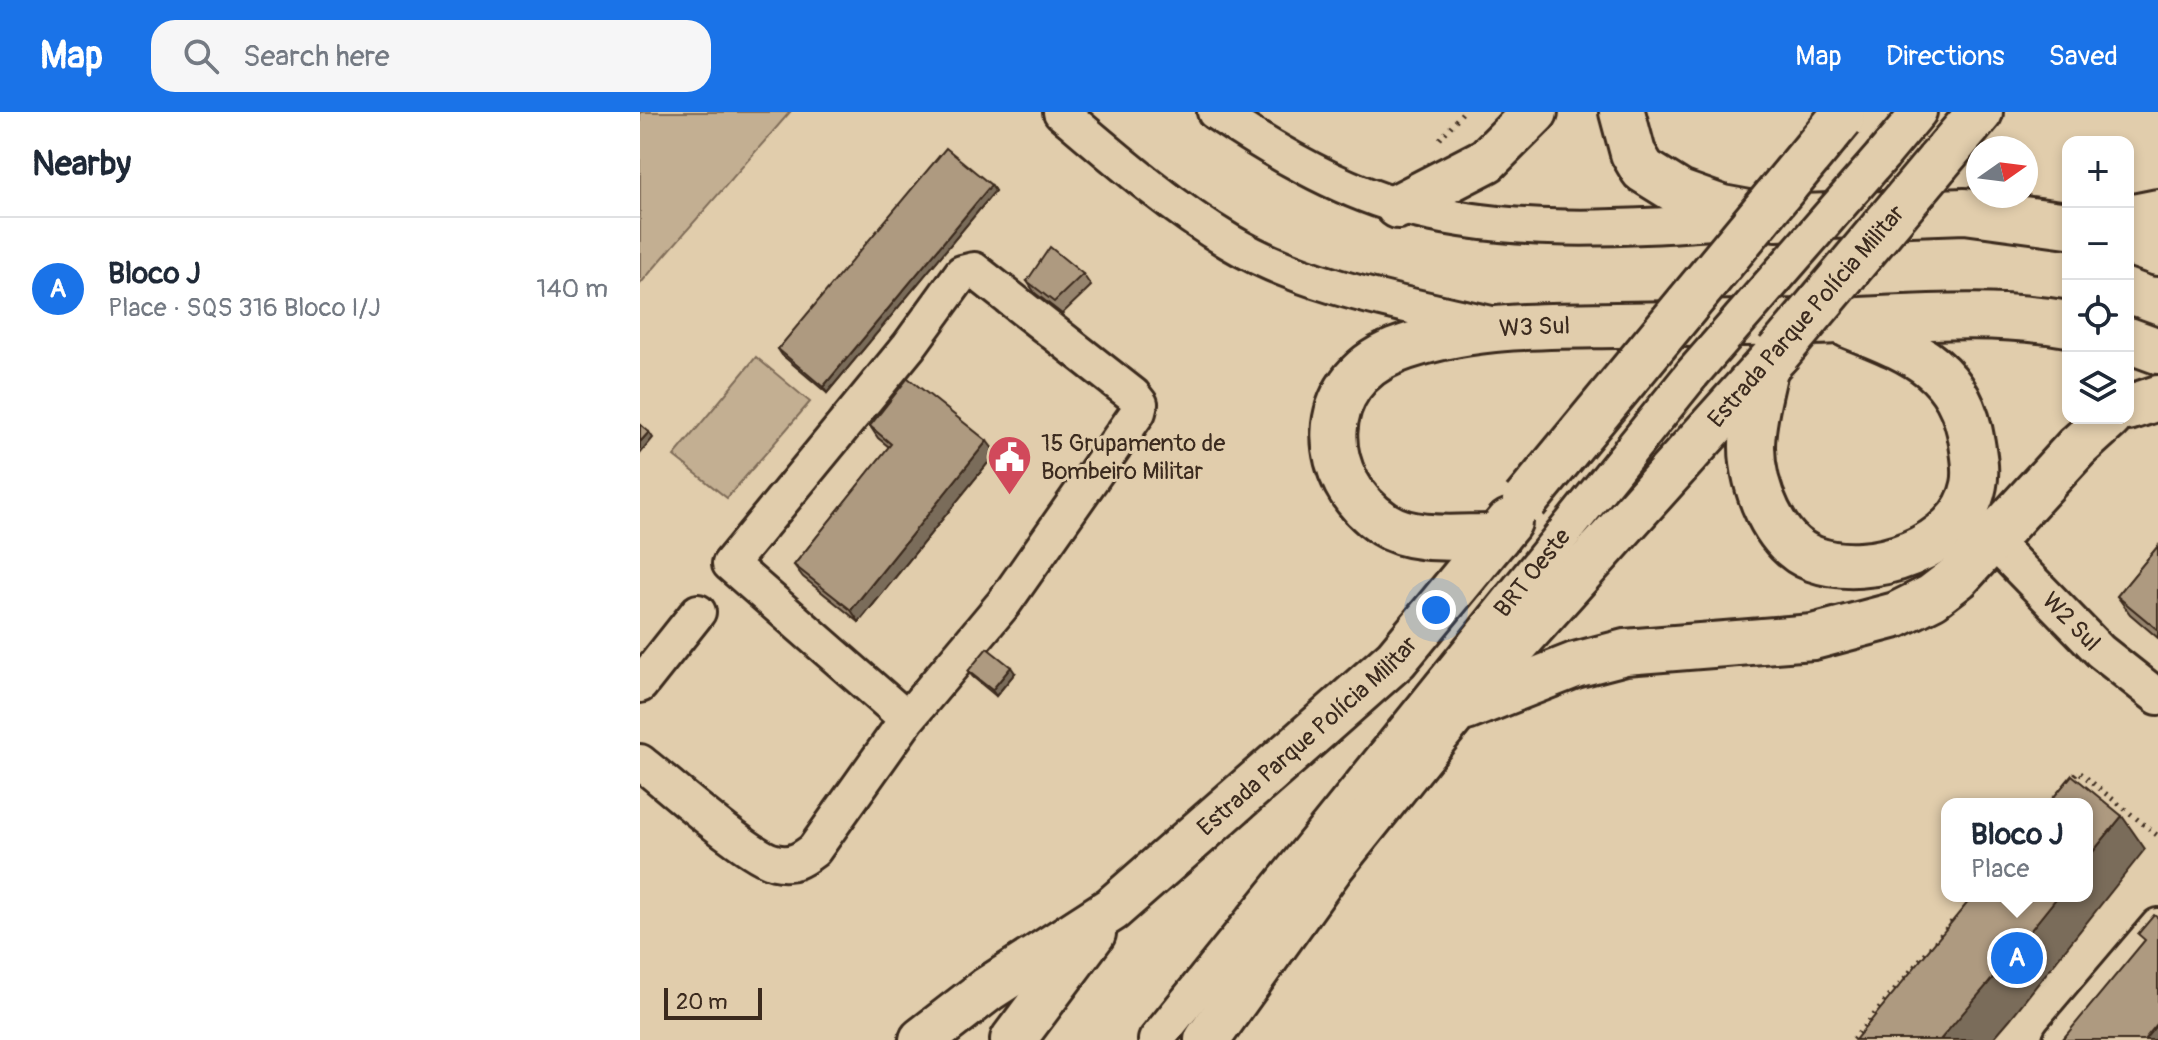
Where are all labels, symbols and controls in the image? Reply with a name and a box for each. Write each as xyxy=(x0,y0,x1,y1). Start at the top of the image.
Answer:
search box xyxy=(151,20,711,92)
text: Map xyxy=(40,32,103,80)
icon: search xyxy=(179,34,223,78)
text: Search here xyxy=(243,38,390,75)
text: Map xyxy=(1795,39,1842,74)
text: Directions xyxy=(1886,39,2005,74)
text: Saved xyxy=(2049,39,2118,74)
north arrow xyxy=(1966,136,2038,208)
map controls xyxy=(2062,136,2134,424)
button: + xyxy=(2062,136,2134,208)
text: Nearby xyxy=(32,143,131,186)
street label: Estrada Parque Polícia Militar xyxy=(1702,199,1911,434)
button: − xyxy=(2062,208,2134,280)
text: Bloco J xyxy=(108,255,200,292)
text: A xyxy=(50,273,66,305)
text: 140 m xyxy=(536,273,608,305)
button: locate xyxy=(2062,280,2134,352)
text: Place · SQS 316 Bloco I/J xyxy=(108,292,380,324)
street label: W3 Sul xyxy=(1498,312,1570,344)
button: layers xyxy=(2062,352,2134,424)
place label: 15 Grupamento de Bombeiro Militar xyxy=(1041,429,1225,486)
public building icon: 15 Grupamento de Bombeiro Militar xyxy=(986,433,1034,496)
street label: BRT Oeste xyxy=(1488,523,1577,623)
street label: W2 Sul xyxy=(2036,587,2106,658)
your location xyxy=(1416,590,1456,630)
street label: Estrada Parque Polícia Militar xyxy=(1192,630,1424,842)
popup xyxy=(1941,798,2093,902)
text: Bloco J xyxy=(1971,816,2063,853)
text: Place xyxy=(1971,853,2029,885)
pin: A xyxy=(1991,928,2043,988)
scale bar xyxy=(664,984,762,1020)
text: 20 m xyxy=(676,988,728,1016)

